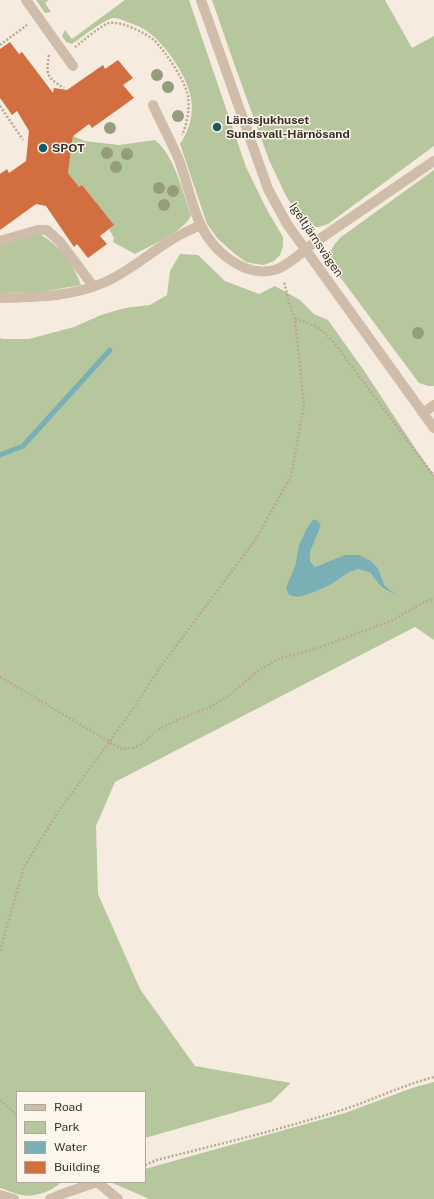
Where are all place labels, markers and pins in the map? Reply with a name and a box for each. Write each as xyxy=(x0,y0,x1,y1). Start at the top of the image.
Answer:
place label: Länssjukhuset Sundsvall-Härnösand xyxy=(226,113,350,141)
marker: Länssjukhuset Sundsvall-Härnösand xyxy=(211,121,223,133)
place label: SPOT xyxy=(52,141,85,155)
marker: SPOT xyxy=(37,142,49,154)

